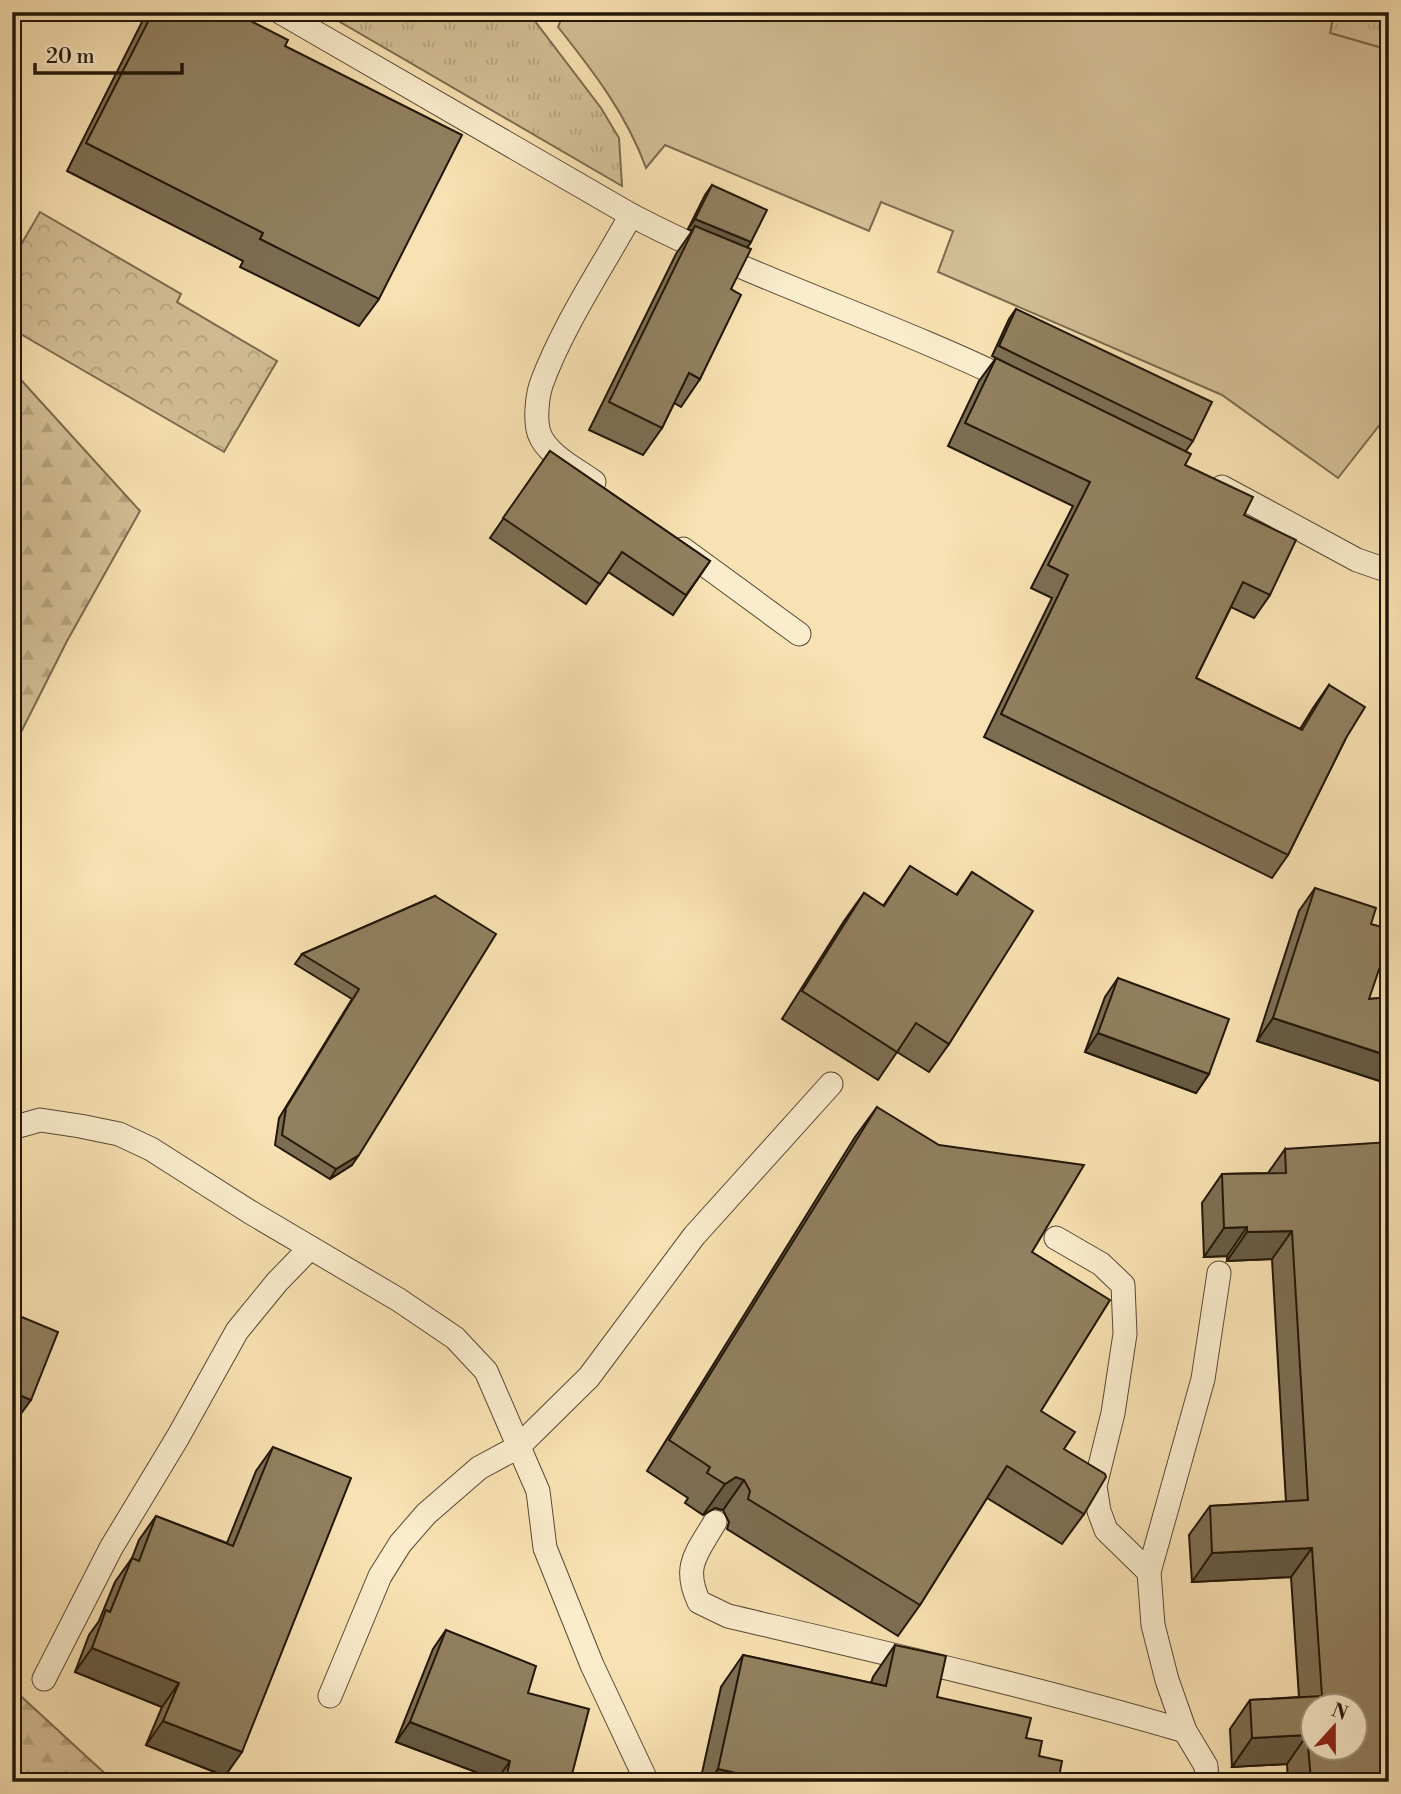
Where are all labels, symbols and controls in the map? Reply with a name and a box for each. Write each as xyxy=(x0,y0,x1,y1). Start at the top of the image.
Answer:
scale bar xyxy=(35,32,182,76)
text: 20 m xyxy=(46,44,95,70)
north arrow xyxy=(1300,1692,1370,1762)
text: N xyxy=(1328,1698,1351,1726)

